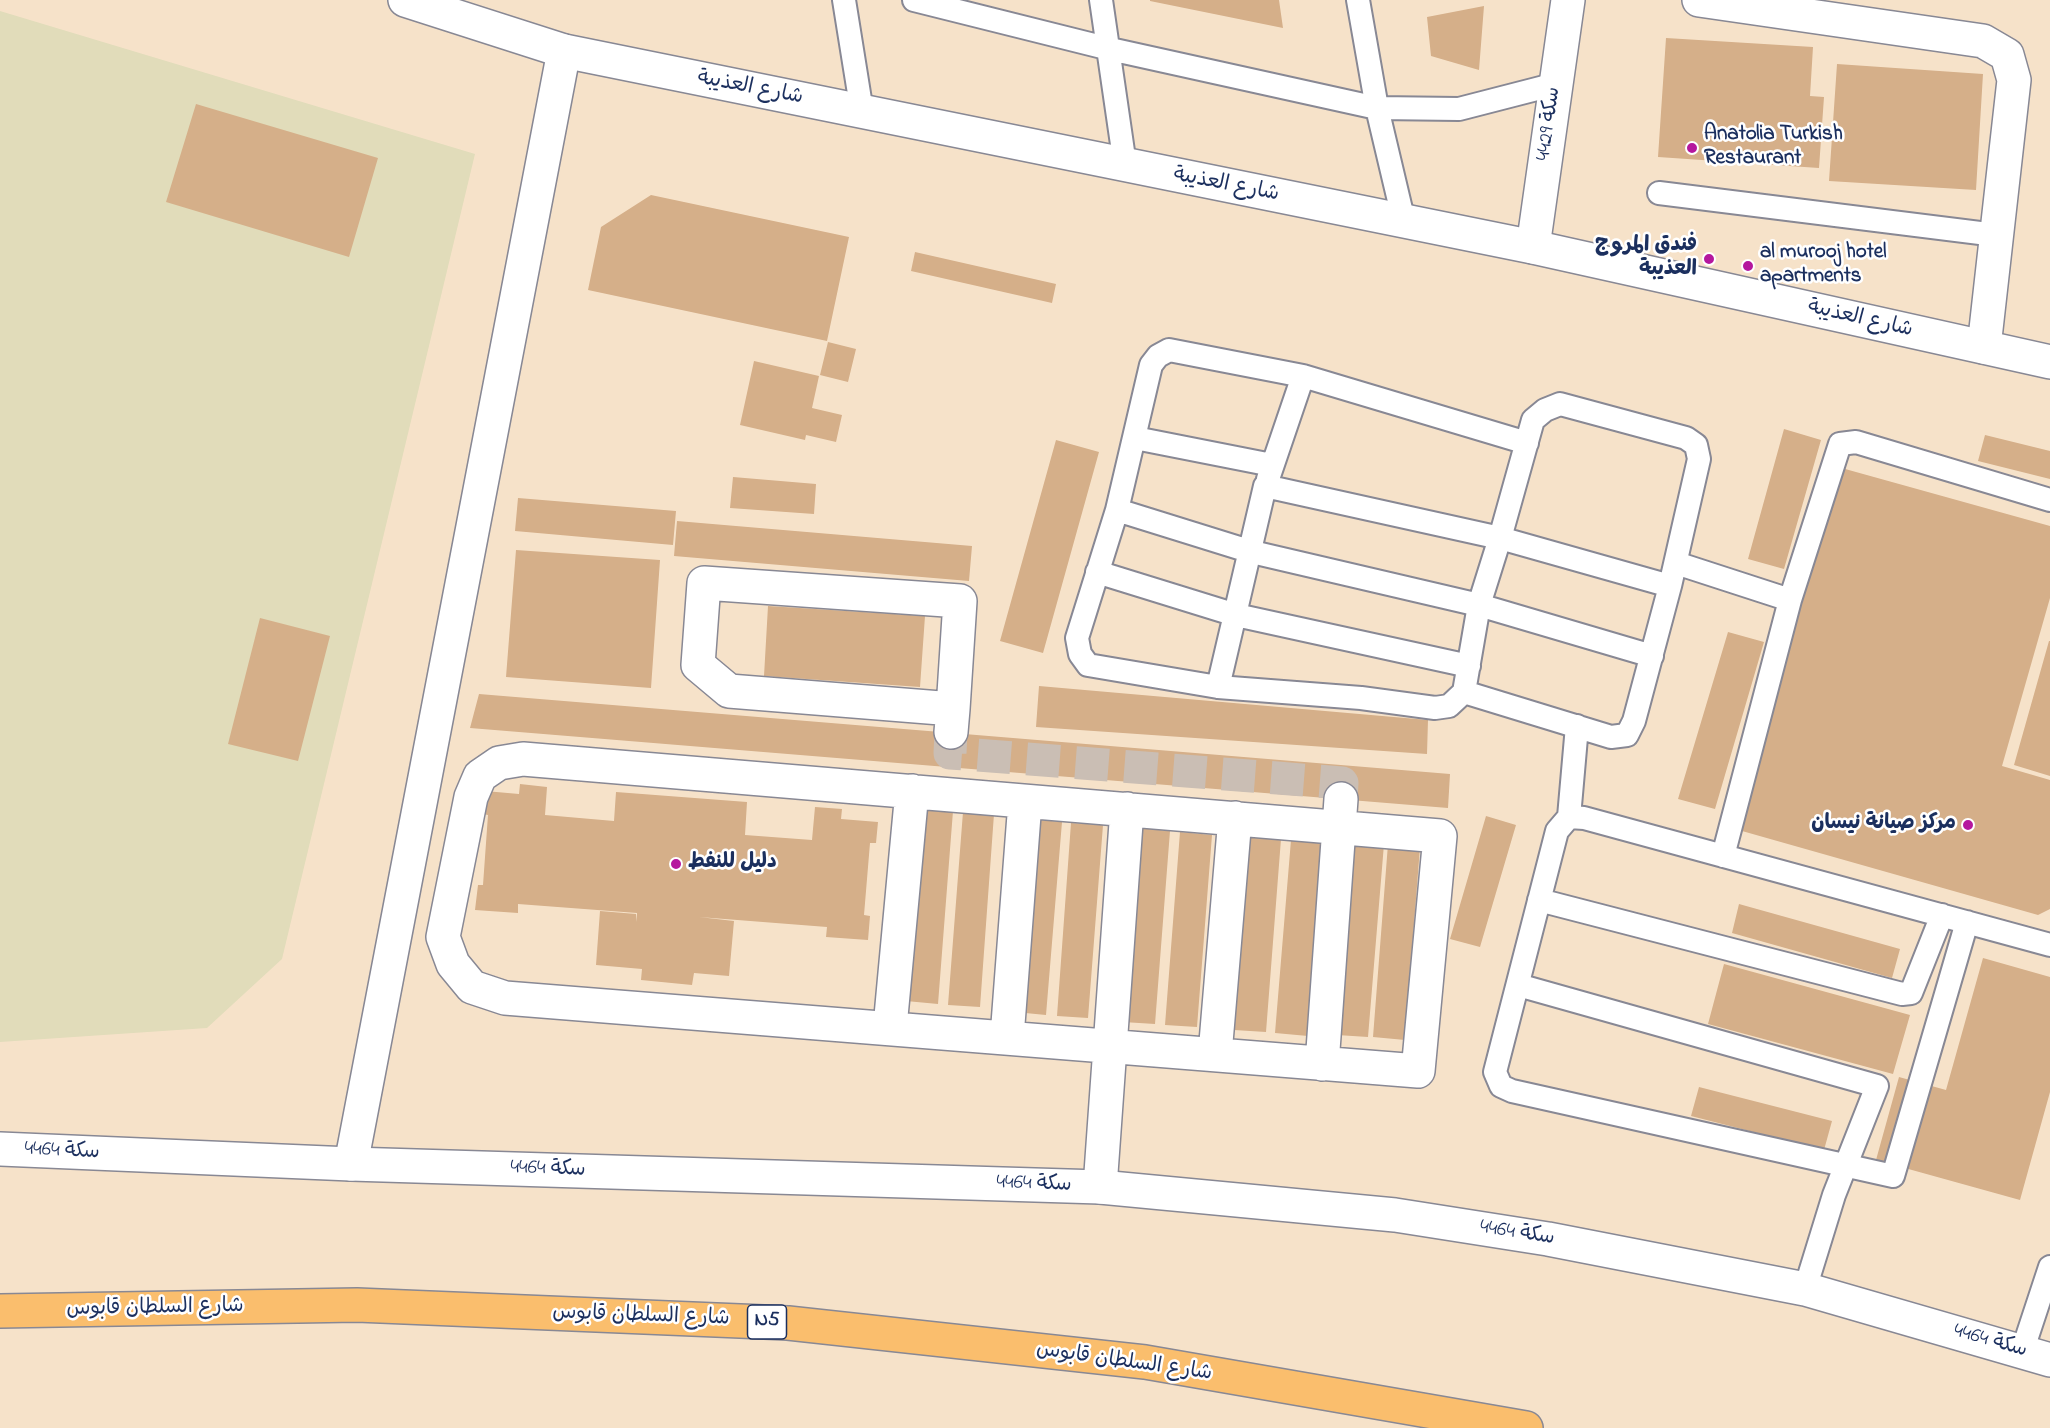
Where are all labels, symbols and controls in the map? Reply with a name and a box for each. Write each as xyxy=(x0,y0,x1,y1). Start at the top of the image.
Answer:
street label: شارع العذيبة xyxy=(695,66,805,112)
street label: سكة 4429 xyxy=(1532,85,1568,163)
place label: Anatolia Turkish Restaurant xyxy=(1704,123,1843,173)
marker: Anatolia Turkish Restaurant xyxy=(1685,141,1699,155)
street label: شارع العذيبة xyxy=(1171,163,1281,209)
place label: فندق المروج العذيبة xyxy=(1595,234,1697,284)
place label: al murooj hotel apartments xyxy=(1760,241,1887,291)
marker: فندق المروج العذيبة xyxy=(1702,252,1716,266)
marker: al murooj hotel apartments xyxy=(1741,259,1755,273)
street label: شارع العذيبة xyxy=(1805,296,1915,344)
place label: مركز صيانة نيسان xyxy=(1811,812,1956,838)
marker: مركز صيانة نيسان xyxy=(1961,818,1975,832)
place label: دليل للنفط xyxy=(688,851,777,877)
marker: دليل للنفط xyxy=(669,857,683,871)
street label: سكة 4464 xyxy=(24,1137,100,1167)
street label: سكة 4464 xyxy=(510,1156,586,1184)
street label: سكة 4464 xyxy=(996,1171,1072,1199)
street label: سكة 4464 xyxy=(1478,1216,1556,1252)
street label: شارع السلطان قابوس xyxy=(66,1295,244,1323)
street label: شارع السلطان قابوس xyxy=(552,1301,730,1333)
road number: N5 xyxy=(748,1305,786,1339)
street label: سكة 4464 xyxy=(1950,1319,2030,1365)
street label: شارع السلطان قابوس xyxy=(1034,1338,1214,1388)

